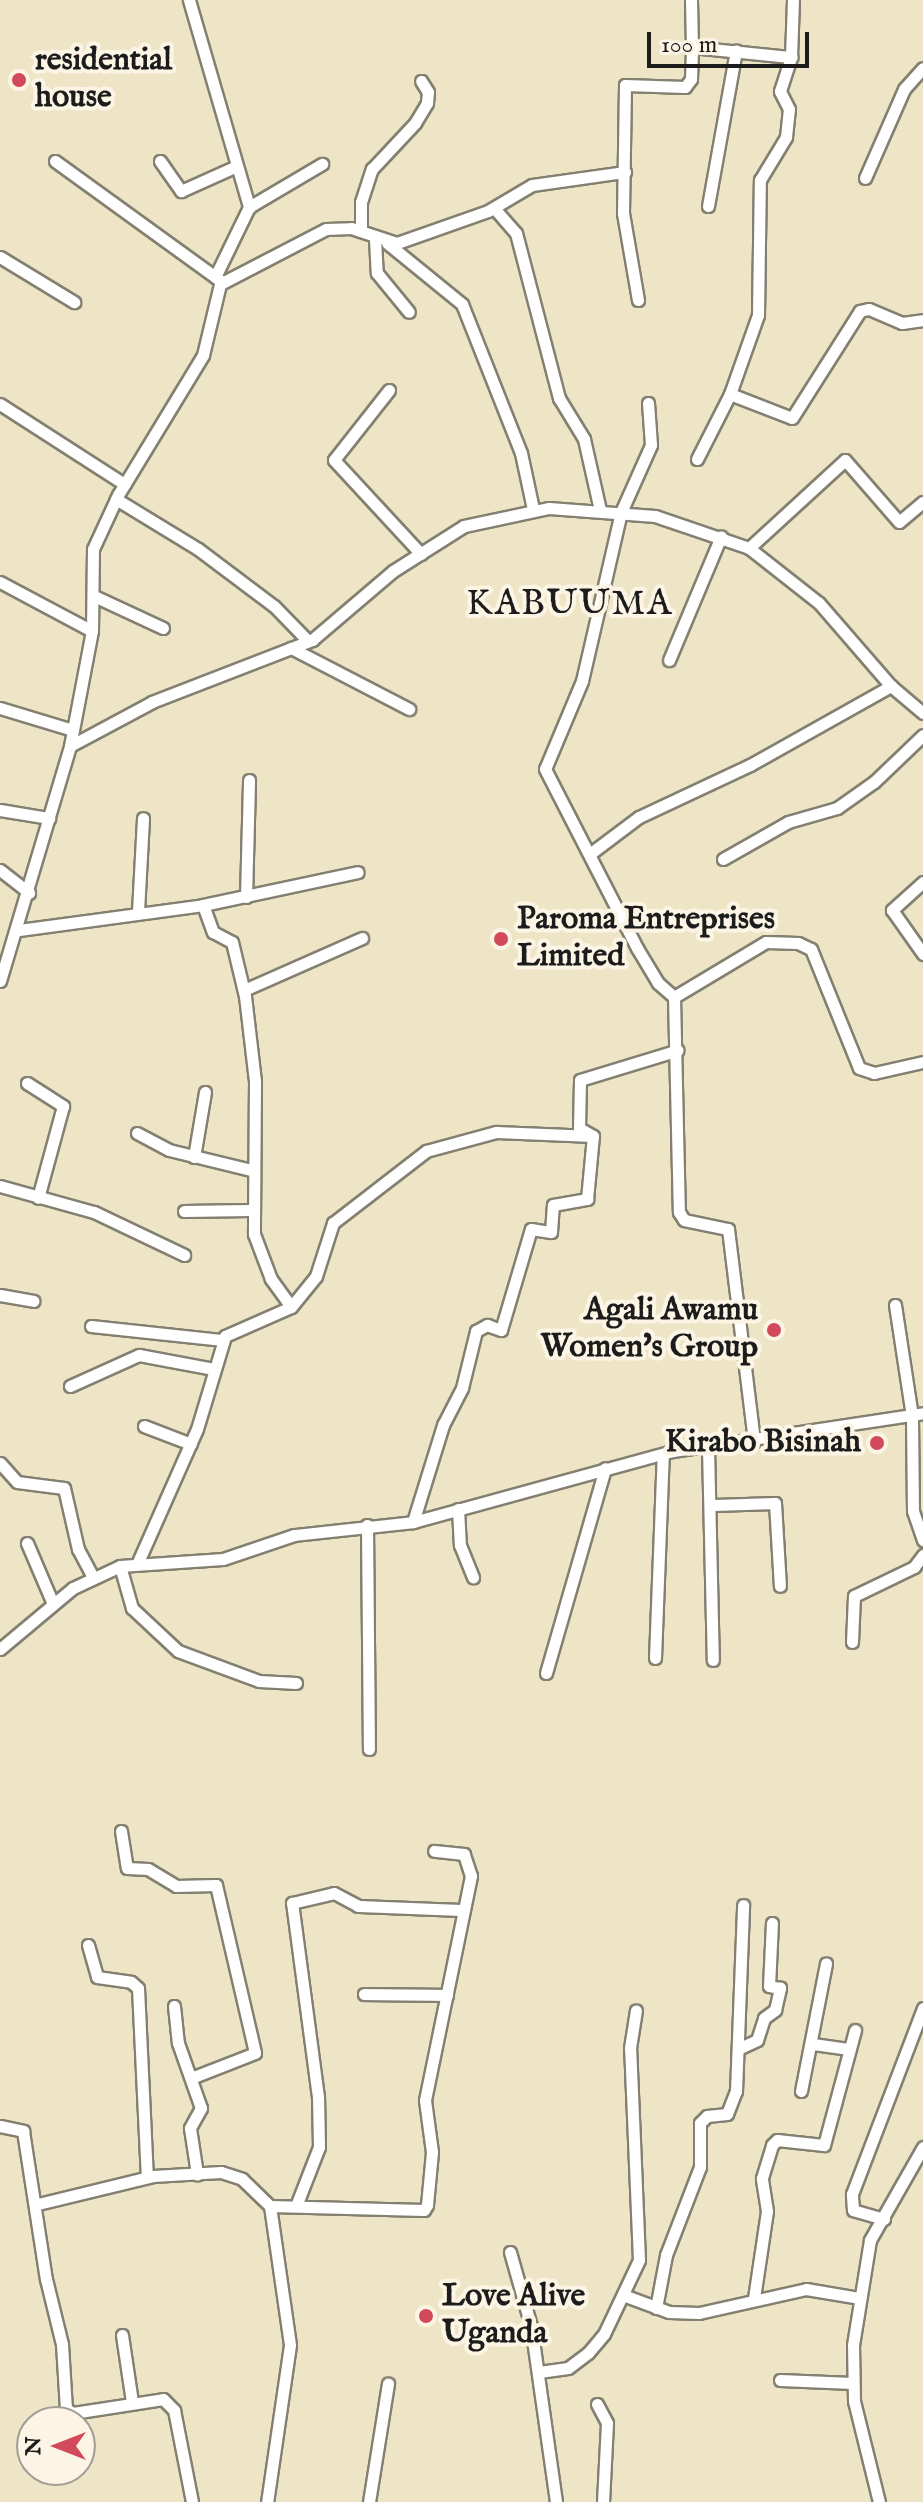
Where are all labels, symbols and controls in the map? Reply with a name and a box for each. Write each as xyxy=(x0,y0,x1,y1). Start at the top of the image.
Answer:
scale bar xyxy=(651,16,813,66)
text: 100 m xyxy=(661,30,717,61)
place label: residential house xyxy=(35,43,172,118)
marker: residential house xyxy=(10,71,28,89)
district label: KABUUMA xyxy=(467,583,673,627)
place label: Paroma Entreprises Limited xyxy=(517,902,775,977)
marker: Paroma Entreprises Limited xyxy=(492,930,510,948)
place label: Agali Awamu Women's Group xyxy=(540,1293,758,1368)
marker: Agali Awamu Women's Group xyxy=(765,1321,783,1339)
place label: Kirabo Bisinah xyxy=(665,1424,861,1462)
marker: Kirabo Bisinah xyxy=(868,1434,886,1452)
place label: Love Alive Uganda xyxy=(442,2279,585,2354)
marker: Love Alive Uganda xyxy=(417,2307,435,2325)
north arrow xyxy=(16,2406,96,2486)
text: N xyxy=(20,2436,48,2456)

